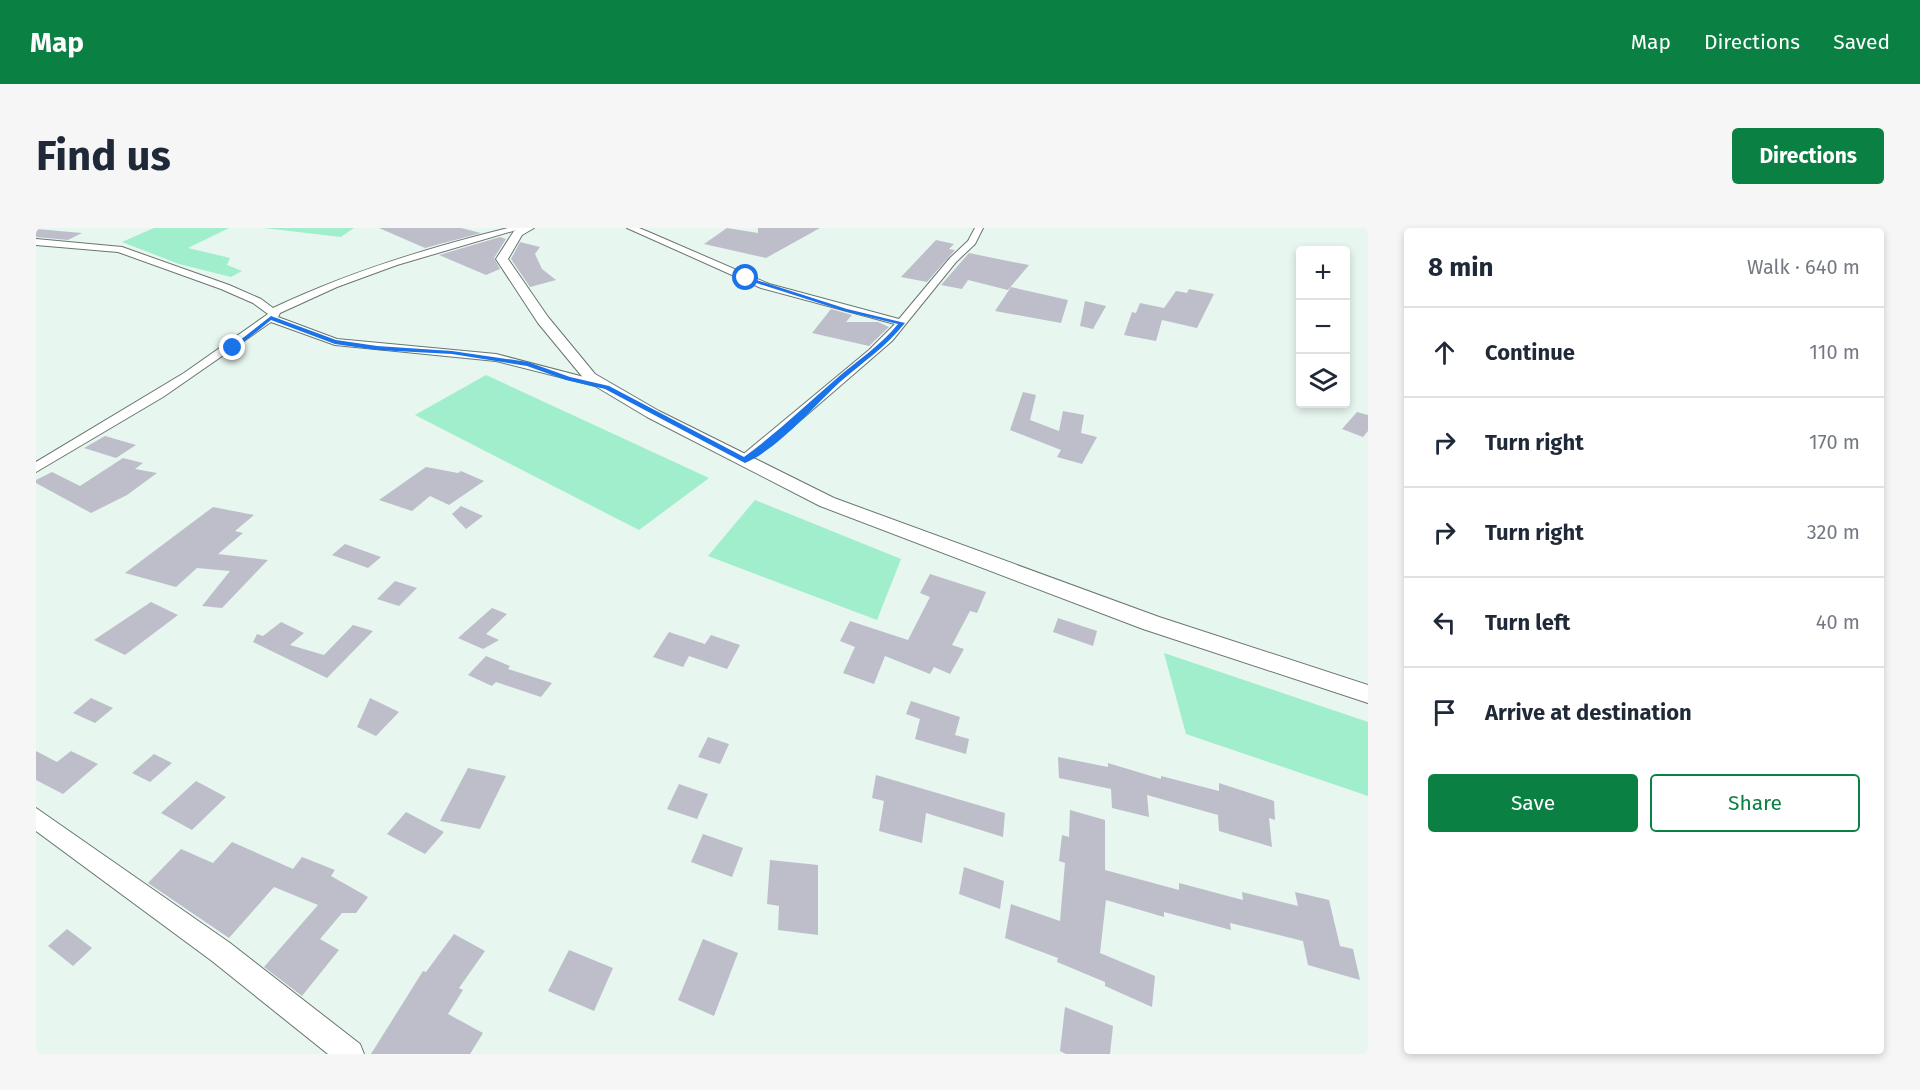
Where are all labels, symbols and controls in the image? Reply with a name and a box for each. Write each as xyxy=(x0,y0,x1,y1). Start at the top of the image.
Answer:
text: Map xyxy=(30,26,84,59)
text: Map xyxy=(1631,29,1671,55)
text: Directions xyxy=(1704,29,1800,55)
text: Saved xyxy=(1833,29,1890,55)
button: Directions xyxy=(1732,128,1884,184)
text: Find us xyxy=(36,131,171,181)
map controls xyxy=(1296,246,1350,408)
button: + xyxy=(1296,246,1350,300)
text: 8 min xyxy=(1428,252,1494,283)
text: Walk · 640 m xyxy=(1747,255,1860,279)
route start xyxy=(732,264,758,290)
button: − xyxy=(1296,300,1350,354)
route end xyxy=(219,334,245,360)
icon: ahead xyxy=(1428,336,1461,369)
text: Continue xyxy=(1485,339,1575,366)
text: 110 m xyxy=(1809,340,1860,364)
button: layers xyxy=(1296,354,1350,408)
icon: right xyxy=(1428,426,1461,459)
text: Turn right xyxy=(1485,429,1584,456)
text: 170 m xyxy=(1809,430,1860,454)
icon: right xyxy=(1428,516,1461,549)
text: Turn right xyxy=(1485,519,1584,546)
text: 320 m xyxy=(1807,520,1860,544)
icon: left xyxy=(1428,606,1461,639)
text: Turn left xyxy=(1485,609,1570,636)
text: 40 m xyxy=(1816,610,1860,634)
icon: arrive xyxy=(1428,696,1461,729)
text: Arrive at destination xyxy=(1485,699,1692,726)
button: Save xyxy=(1428,774,1638,832)
button: Share xyxy=(1650,774,1860,832)

